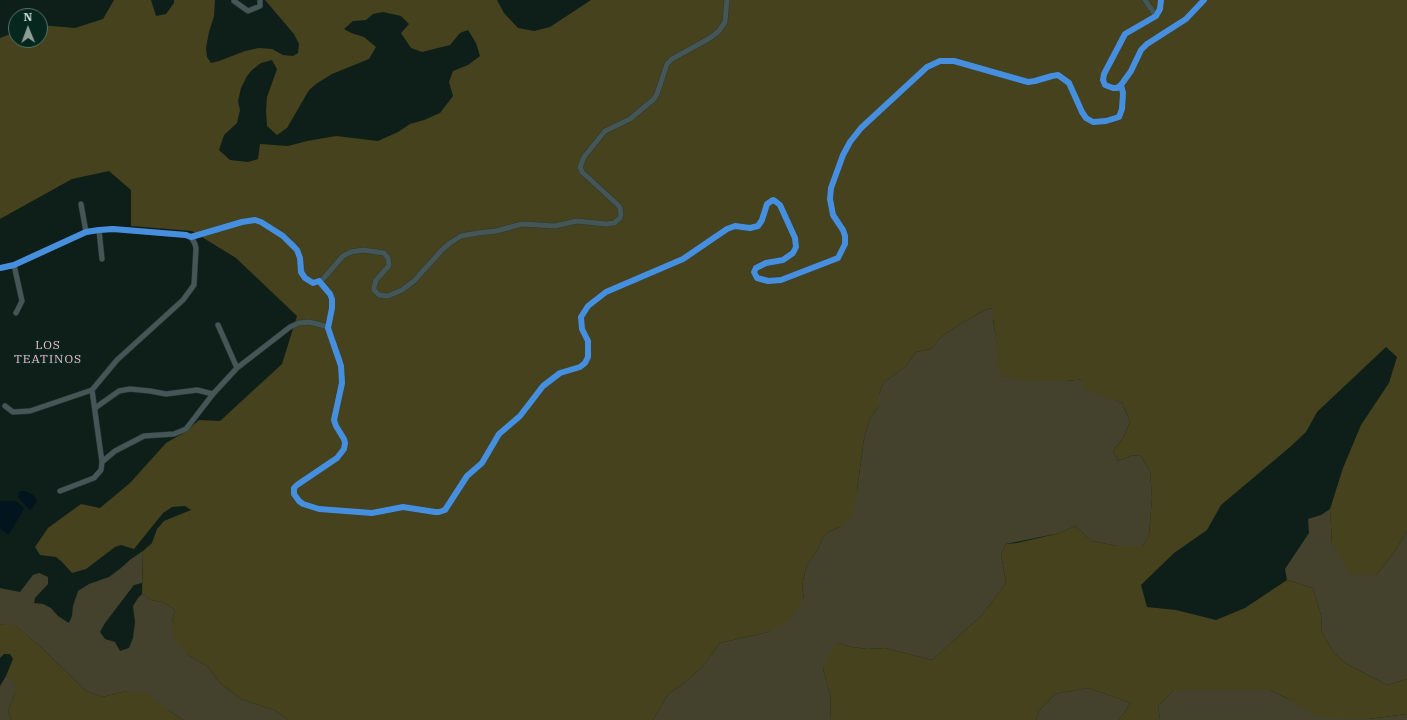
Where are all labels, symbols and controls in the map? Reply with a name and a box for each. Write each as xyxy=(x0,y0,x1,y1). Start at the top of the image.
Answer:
north arrow xyxy=(8,8,48,48)
text: N xyxy=(23,10,32,24)
district label: LOS TEATINOS xyxy=(14,339,82,367)

